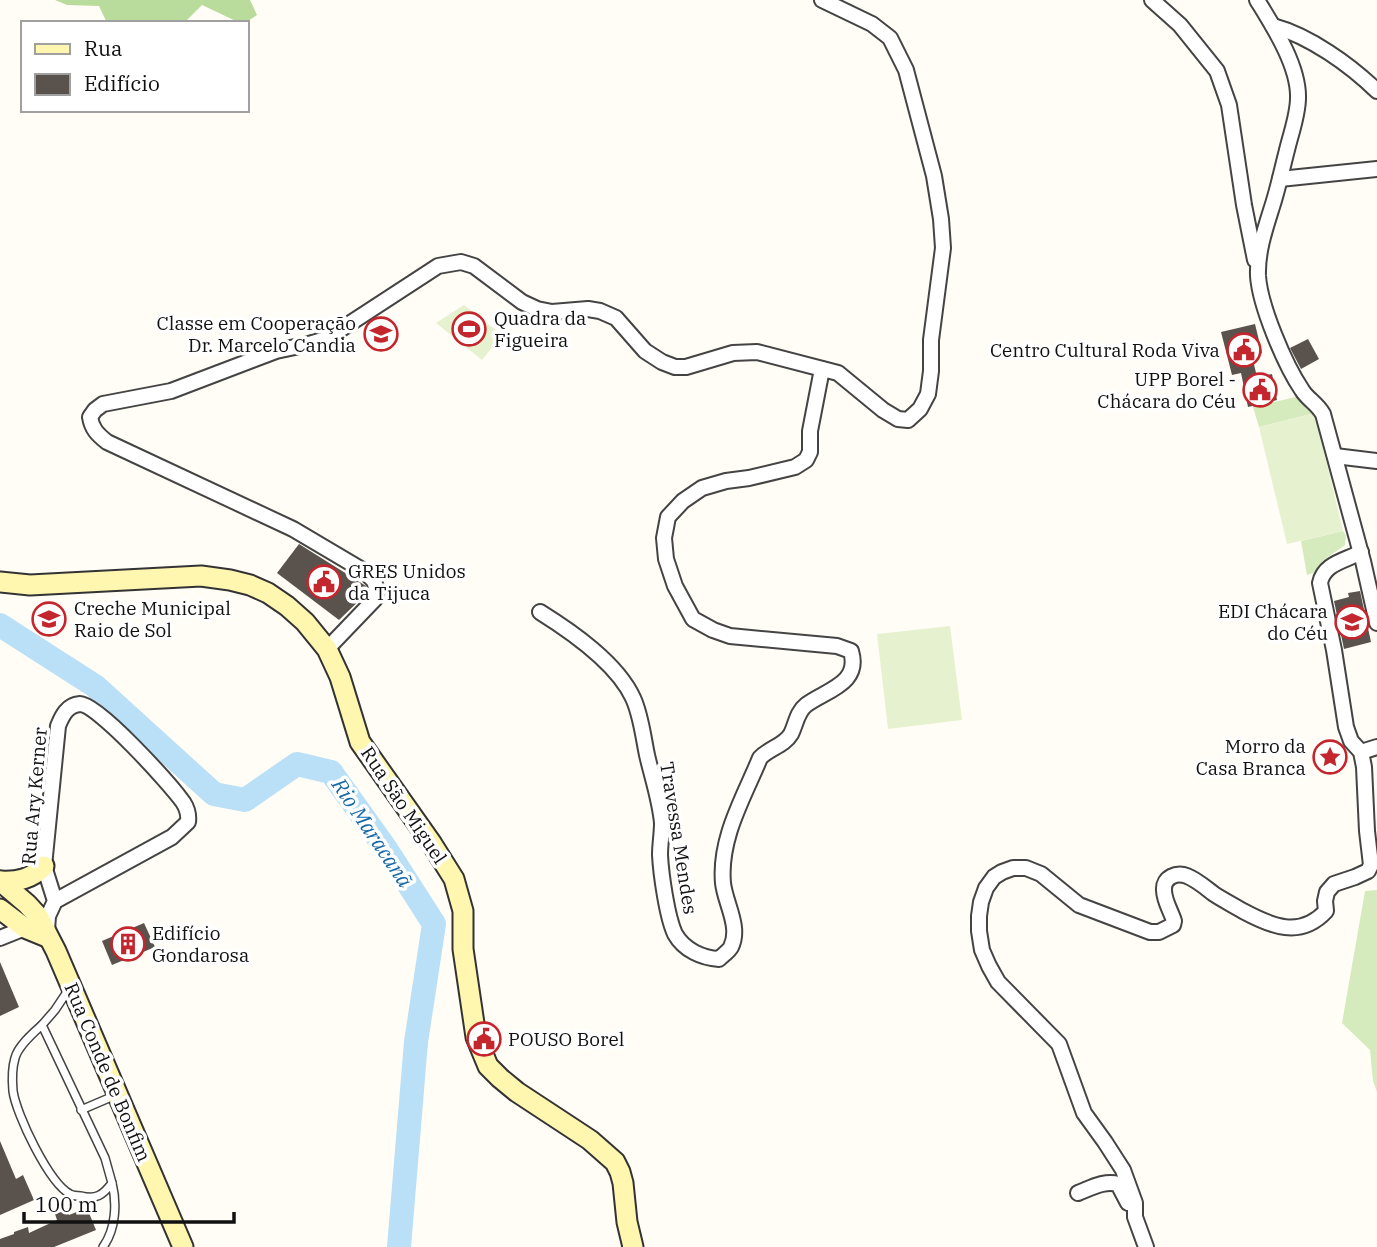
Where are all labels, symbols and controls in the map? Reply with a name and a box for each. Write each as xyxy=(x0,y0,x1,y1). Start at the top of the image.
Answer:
legend xyxy=(21,21,248,112)
text: Rua xyxy=(84,34,122,62)
text: Edifício xyxy=(84,69,160,97)
place label: Quadra da Figueira xyxy=(494,306,586,352)
sports icon: Quadra da Figueira xyxy=(450,310,488,348)
place label: Classe em Cooperação Dr. Marcelo Candia xyxy=(156,311,356,357)
school or university icon: Classe em Cooperação Dr. Marcelo Candia xyxy=(362,315,400,353)
public building icon: Centro Cultural Roda Viva xyxy=(1225,331,1263,369)
place label: Centro Cultural Roda Viva xyxy=(990,338,1220,362)
place label: UPP Borel - Chácara do Céu xyxy=(1097,367,1236,413)
public building icon: UPP Borel - Chácara do Céu xyxy=(1241,371,1279,409)
place label: GRES Unidos da Tijuca xyxy=(348,559,466,605)
public building icon: GRES Unidos da Tijuca xyxy=(305,563,343,601)
place label: Creche Municipal Raio de Sol xyxy=(74,596,231,642)
place label: EDI Chácara do Céu xyxy=(1218,599,1328,645)
school or university icon: Creche Municipal Raio de Sol xyxy=(30,600,68,638)
school or university icon: EDI Chácara do Céu xyxy=(1333,603,1371,641)
street label: Rua Ary Kerner xyxy=(16,726,52,866)
place label: Morro da Casa Branca xyxy=(1196,734,1306,780)
place icon: Morro da Casa Branca xyxy=(1311,738,1349,776)
street label: Rua São Miguel xyxy=(356,742,452,869)
street label: Travessa Mendes xyxy=(655,760,703,916)
water label: Rio Maracanã xyxy=(325,771,420,893)
place label: Edifício Gondarosa xyxy=(152,921,249,967)
building icon: Edifício Gondarosa xyxy=(109,925,147,963)
street label: Rua Conde de Bonfim xyxy=(59,979,157,1165)
public building icon: POUSO Borel xyxy=(465,1020,503,1058)
place label: POUSO Borel xyxy=(508,1027,625,1051)
scale bar xyxy=(24,1180,234,1224)
text: 100 m xyxy=(35,1190,98,1218)

